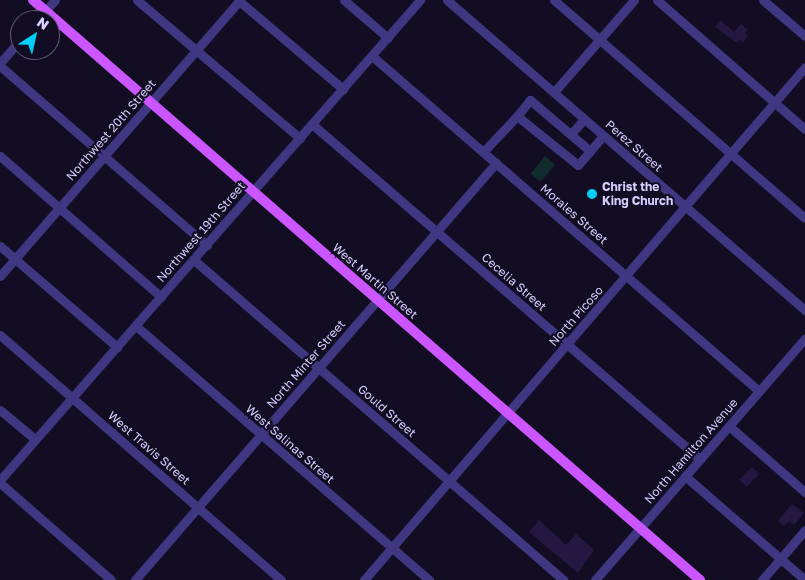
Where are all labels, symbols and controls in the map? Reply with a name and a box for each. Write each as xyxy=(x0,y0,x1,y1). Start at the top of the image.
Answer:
north arrow xyxy=(10,10,60,60)
text: N xyxy=(34,13,53,33)
street label: Northwest 20th Street xyxy=(63,77,159,183)
street label: Perez Street xyxy=(603,117,665,175)
street label: Northwest 19th Street xyxy=(154,179,248,285)
place label: Christ the King Church xyxy=(602,180,673,208)
street label: Morales Street xyxy=(537,181,611,247)
marker: Christ the King Church xyxy=(586,188,598,200)
street label: West Martin Street xyxy=(329,240,421,322)
street label: Cecelia Street xyxy=(479,250,549,314)
street label: North Picoso xyxy=(546,283,606,349)
street label: North Minter Street xyxy=(264,317,348,411)
street label: Gould Street xyxy=(355,382,419,440)
street label: North Hamilton Avenue xyxy=(641,396,741,506)
street label: West Salinas Street xyxy=(243,402,337,486)
street label: West Travis Street xyxy=(105,408,193,488)

